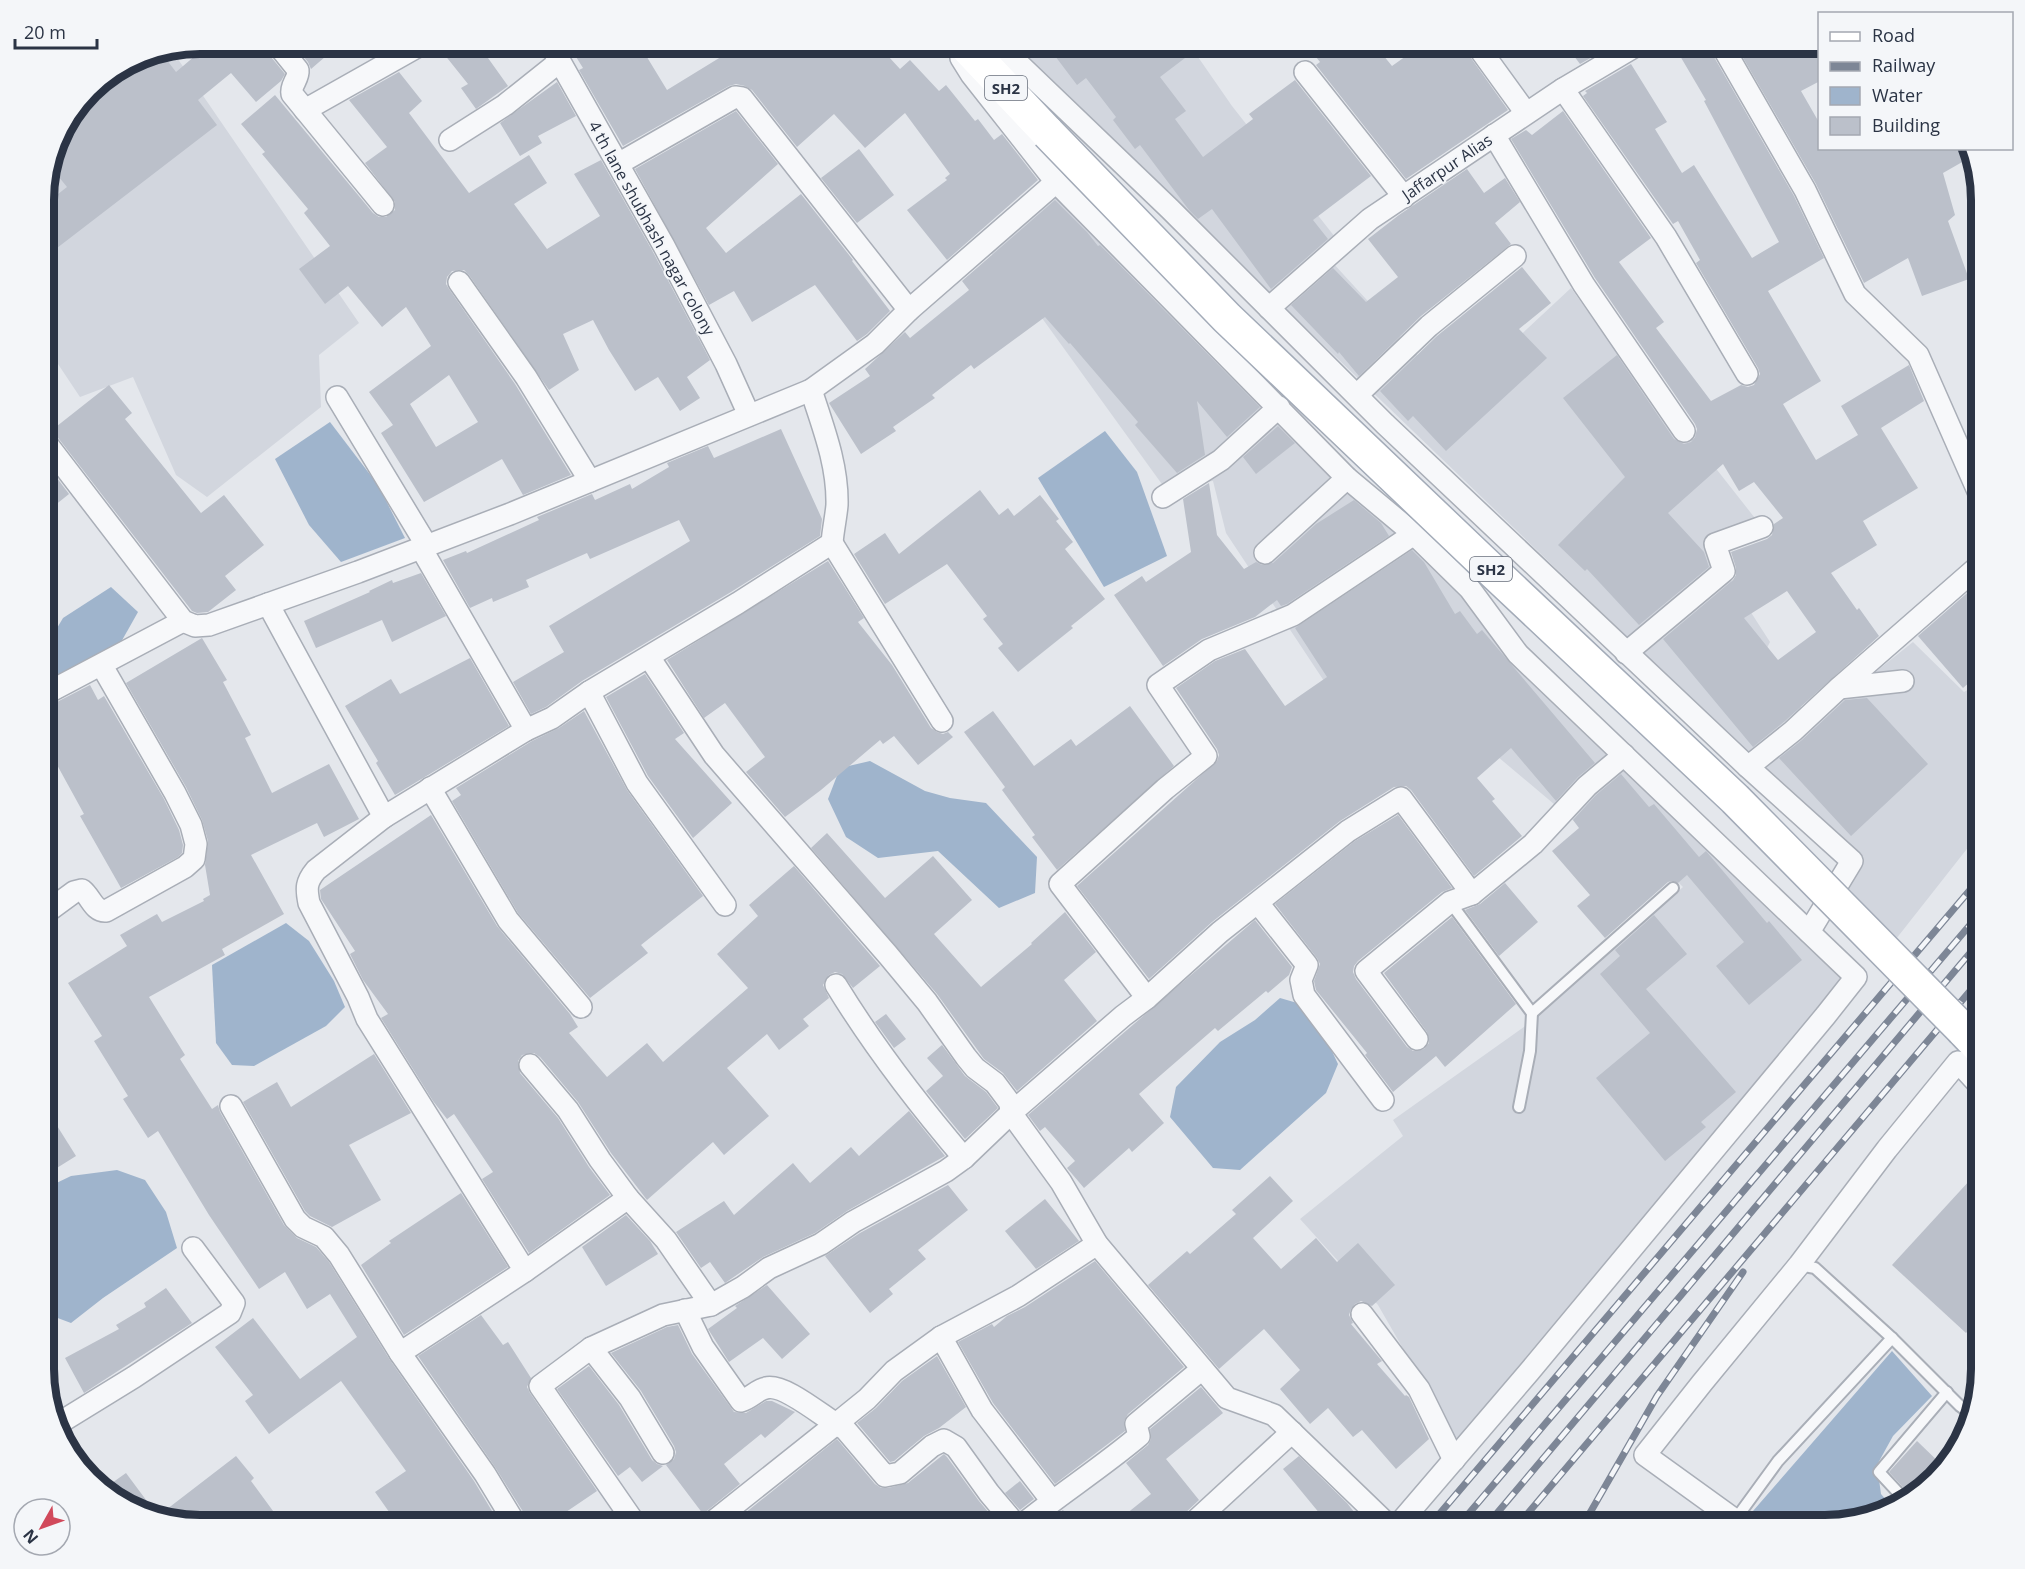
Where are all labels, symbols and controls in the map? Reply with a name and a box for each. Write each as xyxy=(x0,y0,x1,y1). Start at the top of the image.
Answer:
scale bar xyxy=(15,12,98,50)
legend xyxy=(1818,12,2013,150)
text: 20 m xyxy=(24,20,66,44)
text: Road xyxy=(1872,23,1915,47)
text: Railway xyxy=(1872,53,1936,77)
road number: SH2 xyxy=(985,76,1027,100)
text: Water xyxy=(1872,83,1923,107)
text: Building xyxy=(1872,113,1940,137)
street label: 4 th lane shubhash nagar colony xyxy=(584,117,721,340)
street label: Jaffarpur Alias xyxy=(1396,129,1496,206)
road number: SH2 xyxy=(1470,557,1512,581)
north arrow xyxy=(12,1497,72,1557)
text: N xyxy=(18,1525,43,1549)

